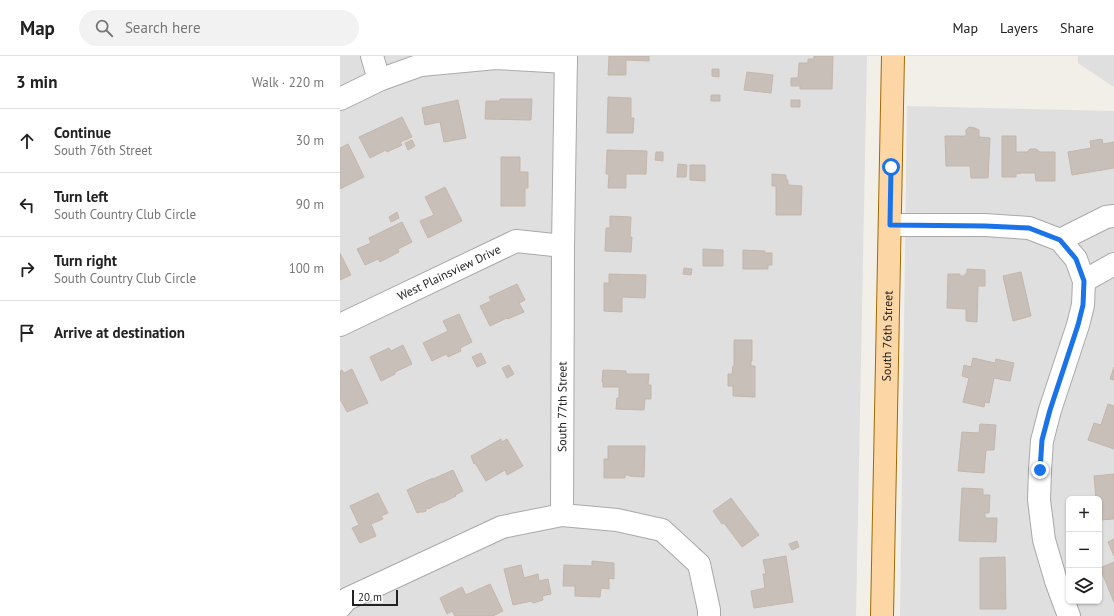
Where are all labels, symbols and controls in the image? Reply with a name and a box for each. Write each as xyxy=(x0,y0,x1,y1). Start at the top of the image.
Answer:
search box xyxy=(79,10,359,46)
text: Map xyxy=(20,16,55,40)
icon: search xyxy=(93,17,115,39)
text: Search here xyxy=(125,18,201,37)
text: Map xyxy=(952,19,978,37)
text: Layers xyxy=(1000,19,1038,37)
text: Share xyxy=(1060,19,1094,37)
text: 3 min xyxy=(16,71,57,93)
text: Walk · 220 m xyxy=(252,74,324,91)
text: Continue xyxy=(54,123,111,142)
icon: ahead xyxy=(16,130,38,152)
text: 30 m xyxy=(296,132,324,149)
text: South 76th Street xyxy=(54,142,152,159)
route start xyxy=(882,158,900,176)
text: Turn left xyxy=(54,187,108,206)
icon: left xyxy=(16,194,38,216)
text: 90 m xyxy=(296,196,324,213)
text: South Country Club Circle xyxy=(54,206,196,223)
street label: West Plainsview Drive xyxy=(395,241,503,303)
text: Turn right xyxy=(54,251,117,270)
icon: right xyxy=(16,258,38,280)
text: 100 m xyxy=(289,260,324,277)
text: South Country Club Circle xyxy=(54,270,196,287)
street label: South 76th Street xyxy=(879,291,895,382)
icon: arrive xyxy=(16,322,38,344)
text: Arrive at destination xyxy=(54,323,185,342)
street label: South 77th Street xyxy=(554,361,570,452)
route end xyxy=(1031,461,1049,479)
map controls xyxy=(1066,496,1102,604)
button: + xyxy=(1066,496,1102,532)
button: − xyxy=(1066,532,1102,568)
button: layers xyxy=(1066,568,1102,604)
scale bar xyxy=(352,588,398,607)
text: 20 m xyxy=(358,590,382,604)

